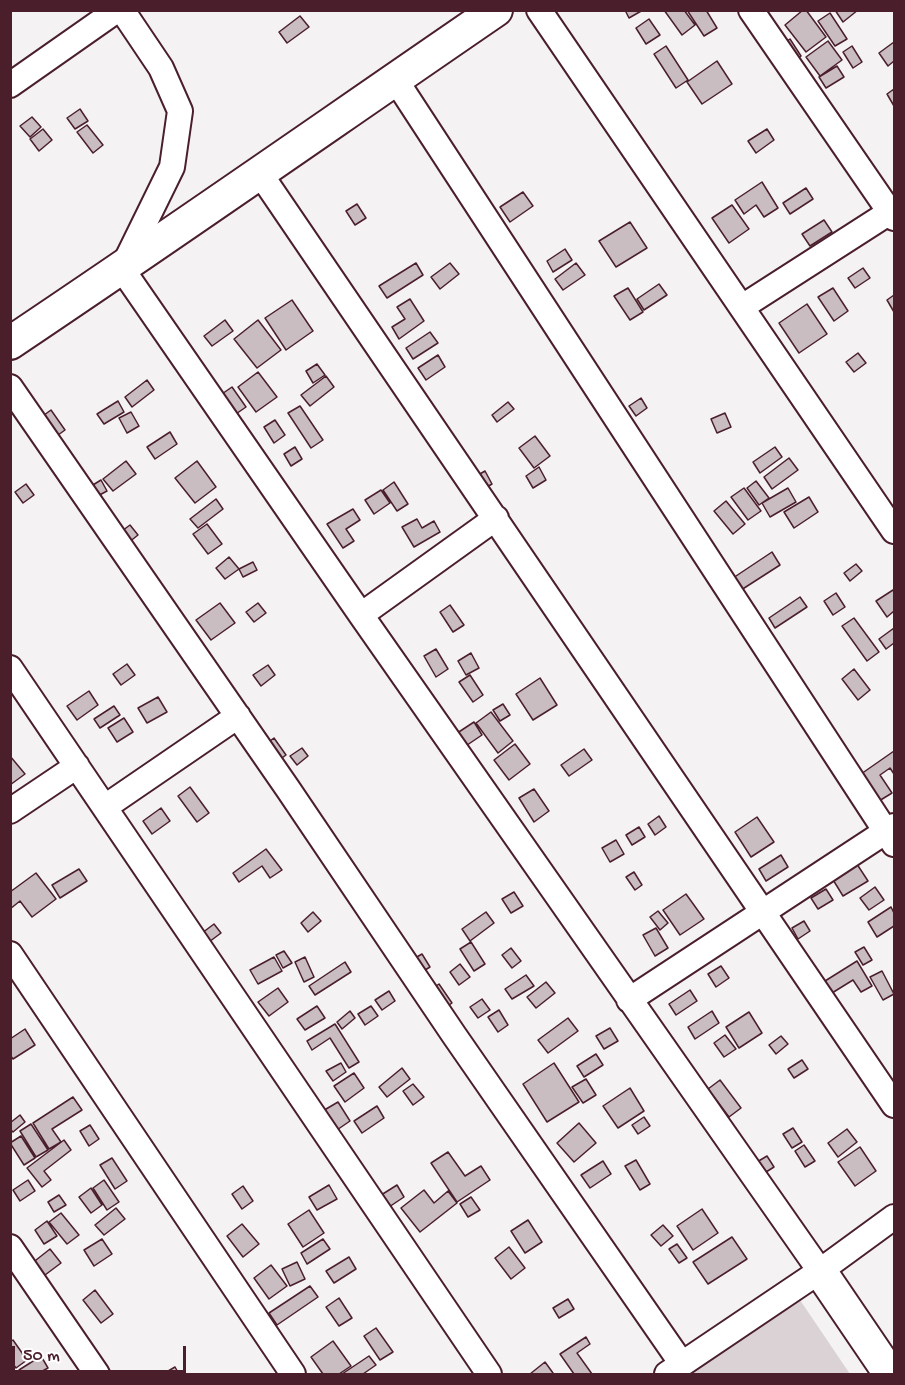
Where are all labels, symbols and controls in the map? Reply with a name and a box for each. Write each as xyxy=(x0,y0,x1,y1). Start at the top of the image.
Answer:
scale bar xyxy=(15,1334,189,1372)
text: 50 m xyxy=(23,1346,60,1367)

